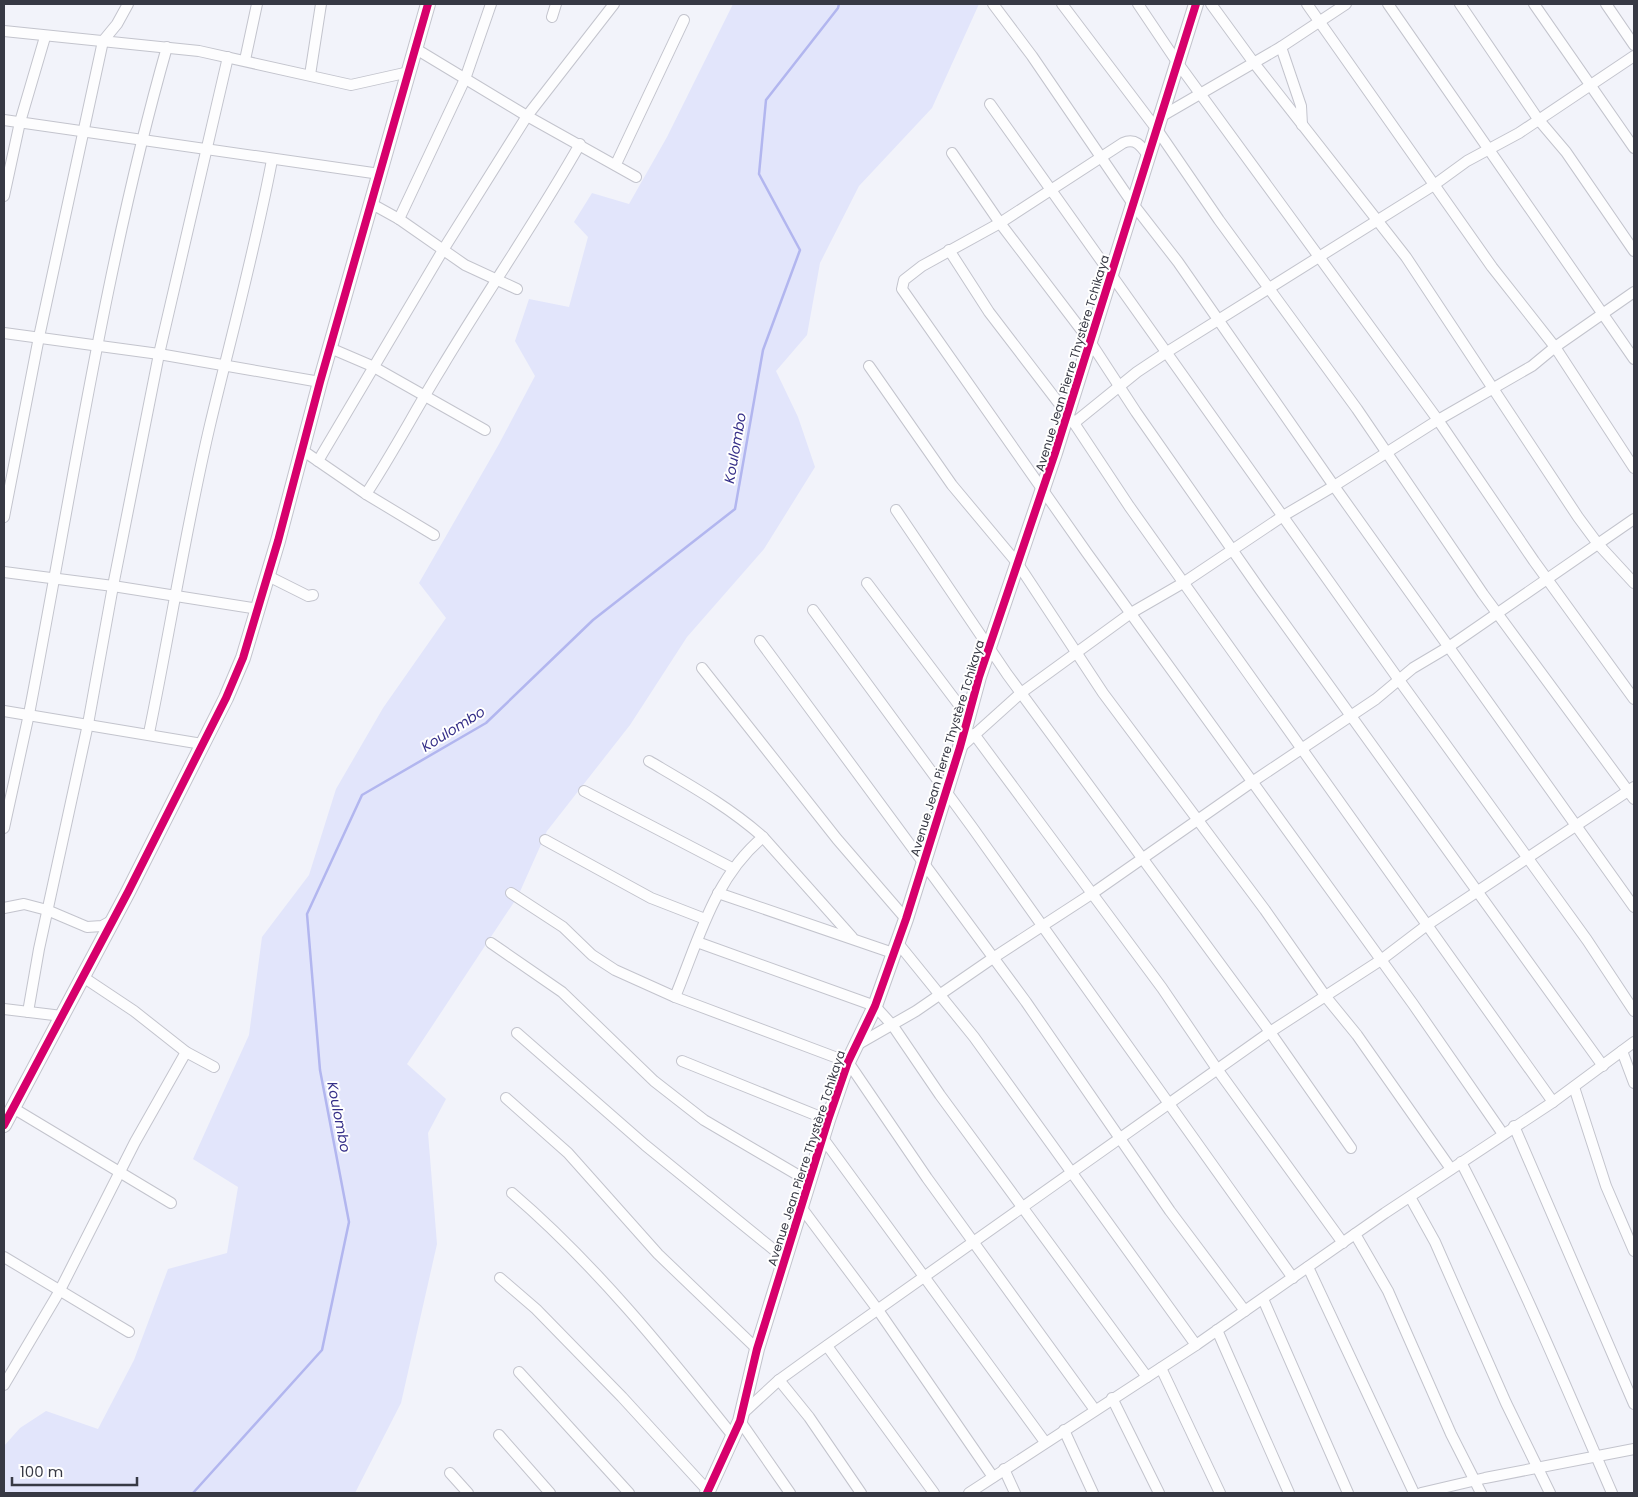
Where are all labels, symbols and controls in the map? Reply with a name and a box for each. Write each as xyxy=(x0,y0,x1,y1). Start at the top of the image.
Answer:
street label: Avenue Jean Pierre Thystère Tchikaya xyxy=(1031,253,1113,473)
water label: Koulombo xyxy=(719,411,751,485)
street label: Avenue Jean Pierre Thystère Tchikaya xyxy=(906,638,988,858)
water label: Koulombo xyxy=(417,702,489,756)
street label: Avenue Jean Pierre Thystère Tchikaya xyxy=(763,1048,849,1268)
water label: Koulombo xyxy=(322,1080,356,1154)
scale bar xyxy=(12,1454,138,1486)
text: 100 m xyxy=(20,1461,63,1482)

